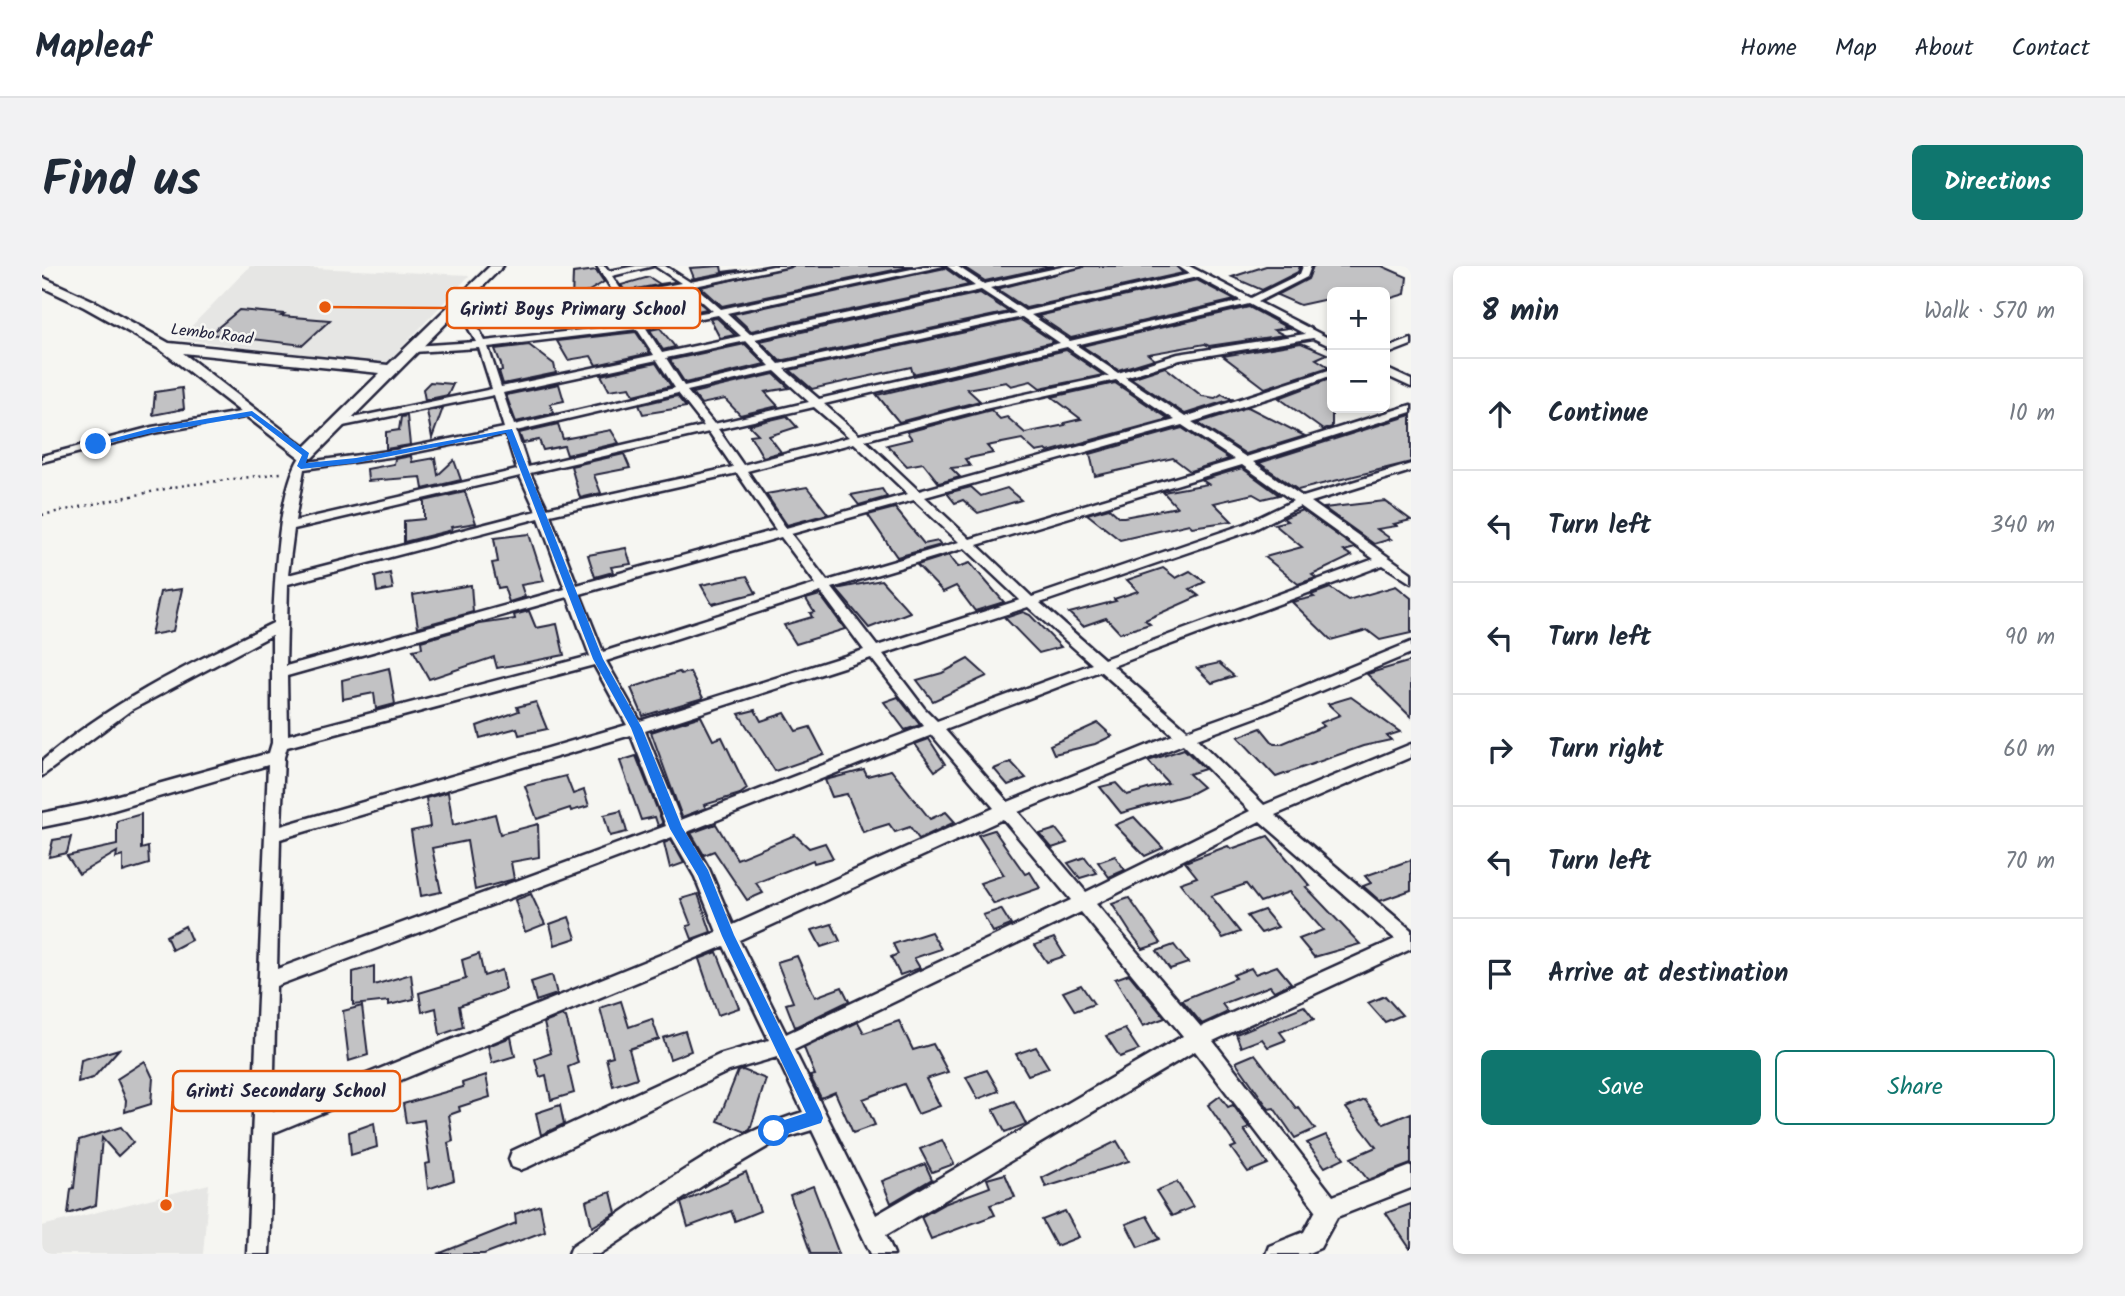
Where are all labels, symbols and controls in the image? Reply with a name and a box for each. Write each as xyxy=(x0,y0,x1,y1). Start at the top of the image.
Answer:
text: Mapleaf xyxy=(35,22,151,75)
text: Home xyxy=(1740,29,1797,68)
text: Map xyxy=(1835,29,1877,68)
text: About xyxy=(1915,29,1973,68)
text: Contact xyxy=(2011,29,2090,68)
text: Find us xyxy=(42,143,200,221)
button: Directions xyxy=(1912,145,2083,220)
map controls xyxy=(1327,287,1390,413)
button: + xyxy=(1327,287,1390,350)
callout: Grinti Boys Primary School xyxy=(447,288,700,328)
text: 8 min xyxy=(1481,288,1559,336)
text: Walk · 570 m xyxy=(1924,294,2055,330)
text: Grinti Boys Primary School xyxy=(460,295,687,325)
street label: Lembo Road xyxy=(169,317,255,352)
button: − xyxy=(1327,350,1390,413)
text: Continue xyxy=(1548,393,1649,435)
icon: ahead xyxy=(1481,395,1519,433)
text: 10 m xyxy=(2009,396,2055,432)
route end xyxy=(80,428,111,459)
text: Turn left xyxy=(1548,505,1651,547)
icon: left xyxy=(1481,507,1519,545)
text: 340 m xyxy=(1990,508,2055,544)
text: Turn left xyxy=(1548,617,1651,659)
icon: left xyxy=(1481,619,1519,657)
text: 90 m xyxy=(2005,620,2055,656)
text: Turn right xyxy=(1548,729,1664,771)
icon: right xyxy=(1481,731,1519,769)
text: 60 m xyxy=(2003,732,2055,768)
text: Turn left xyxy=(1548,841,1651,883)
icon: left xyxy=(1481,843,1519,881)
text: 70 m xyxy=(2005,844,2055,880)
text: Arrive at destination xyxy=(1548,953,1788,995)
icon: arrive xyxy=(1481,955,1519,993)
button: Save xyxy=(1481,1050,1761,1125)
button: Share xyxy=(1775,1050,2055,1125)
callout: Grinti Secondary School xyxy=(173,1071,400,1111)
text: Grinti Secondary School xyxy=(186,1077,387,1107)
route start xyxy=(758,1115,789,1146)

